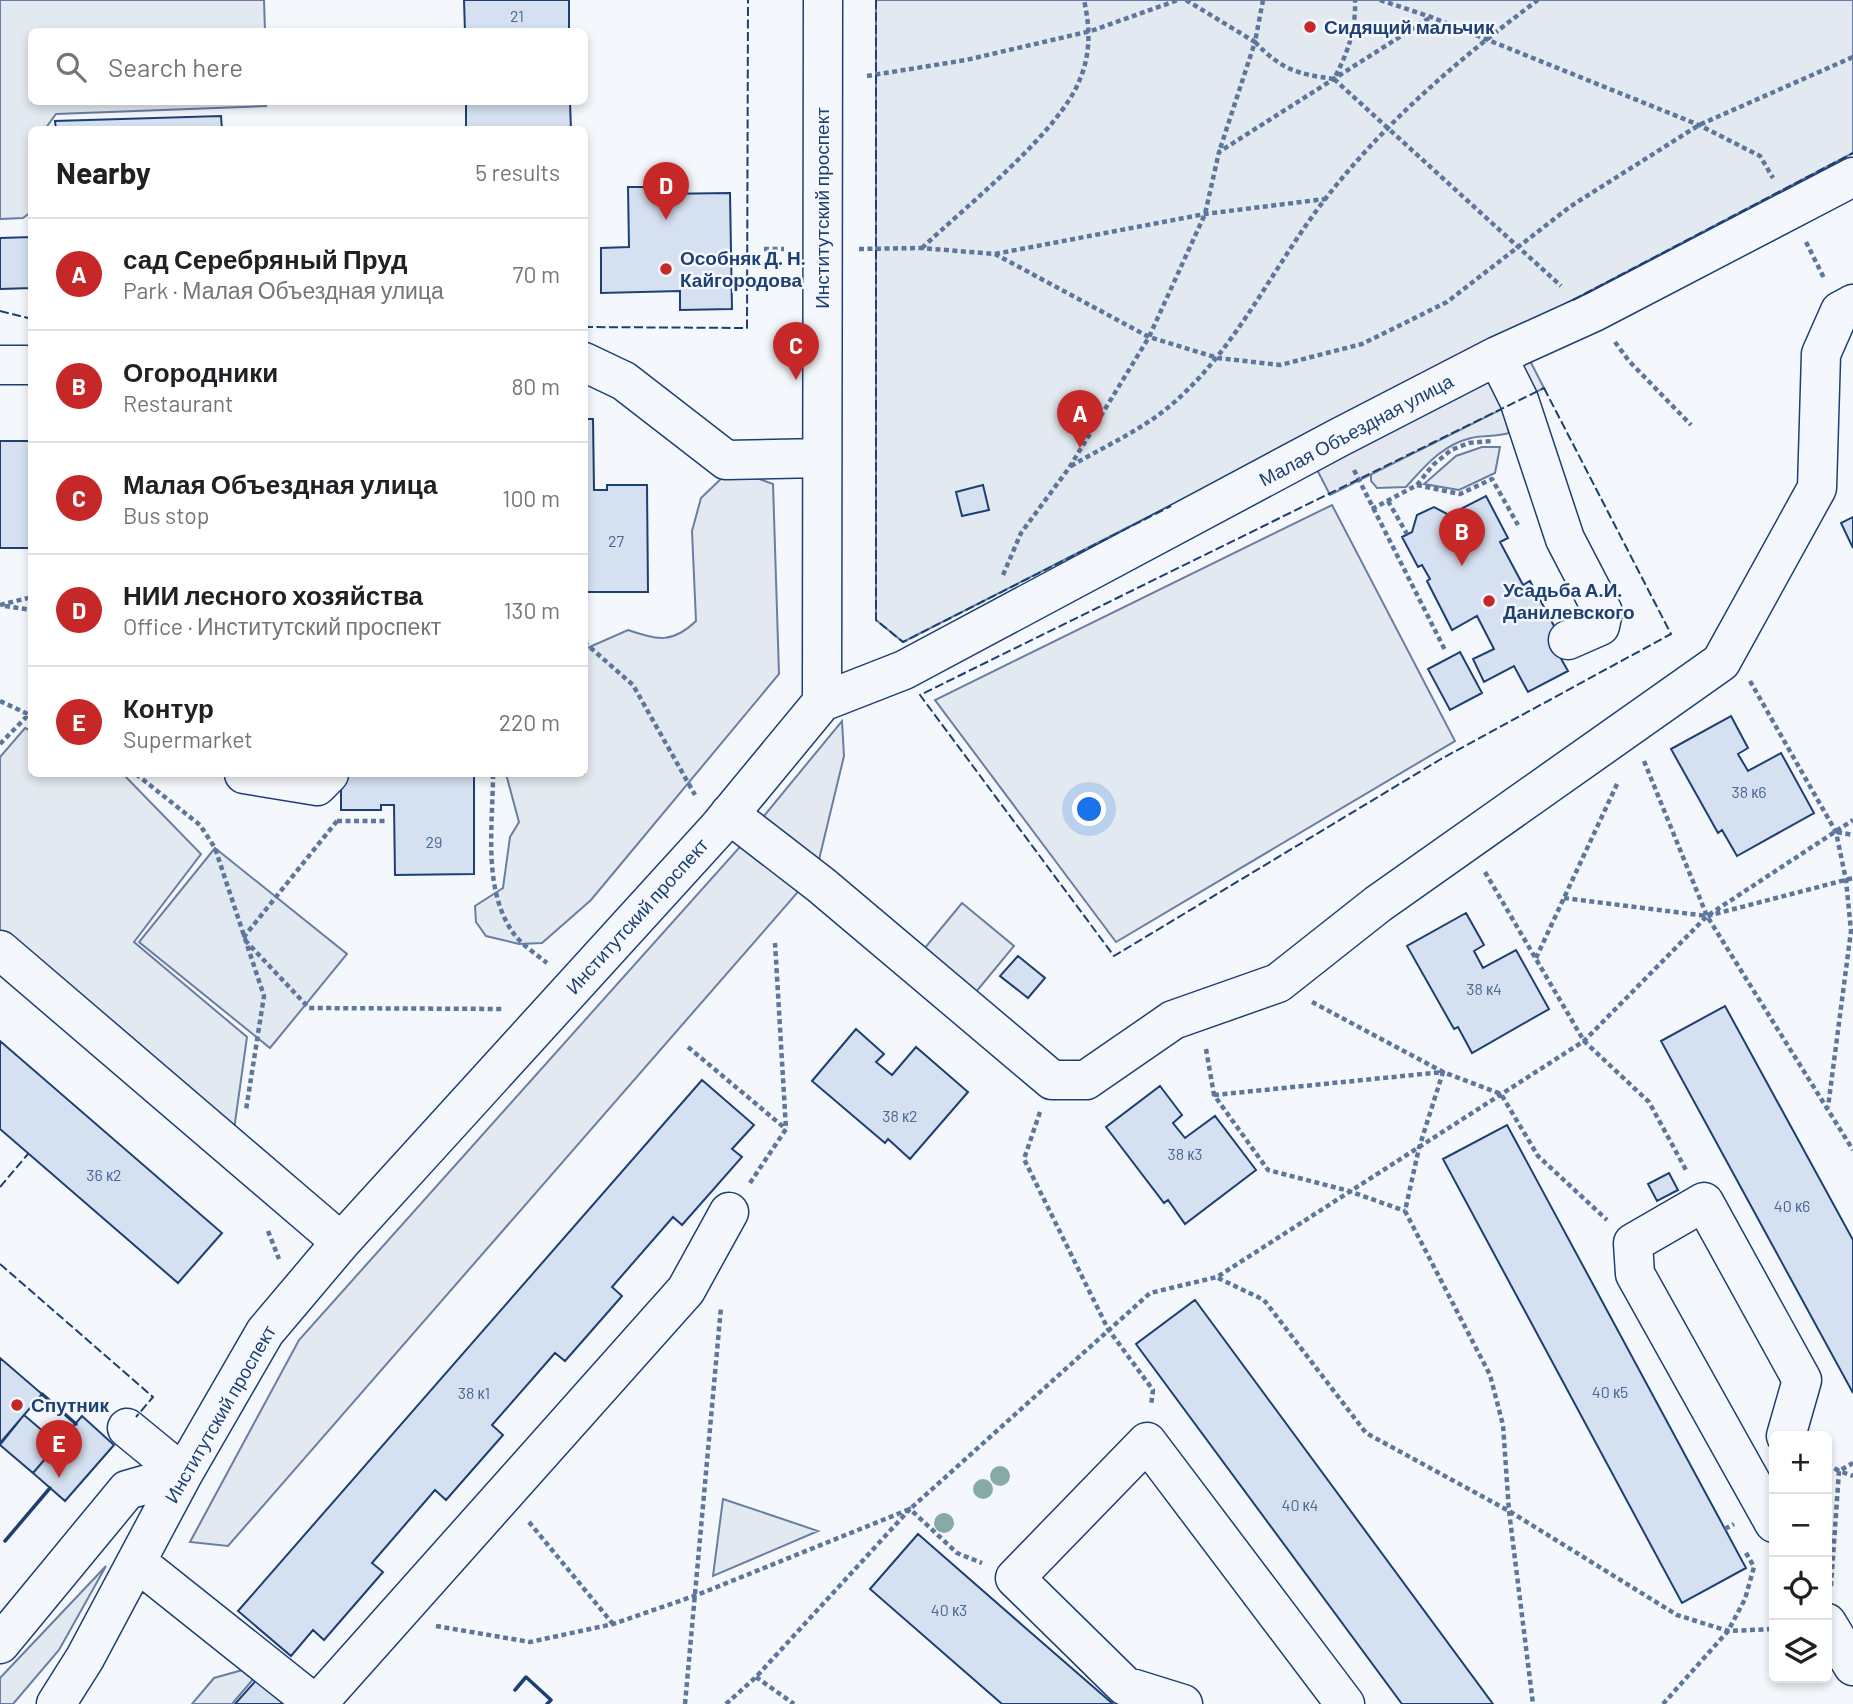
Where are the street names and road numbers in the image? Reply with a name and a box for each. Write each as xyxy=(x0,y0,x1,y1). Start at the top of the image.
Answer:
street label: Институтский проспект xyxy=(810,107,833,309)
street label: Малая Объездная улица xyxy=(1255,368,1457,490)
street label: Институтский проспект xyxy=(561,833,713,998)
street label: Институтский проспект xyxy=(159,1320,280,1507)

